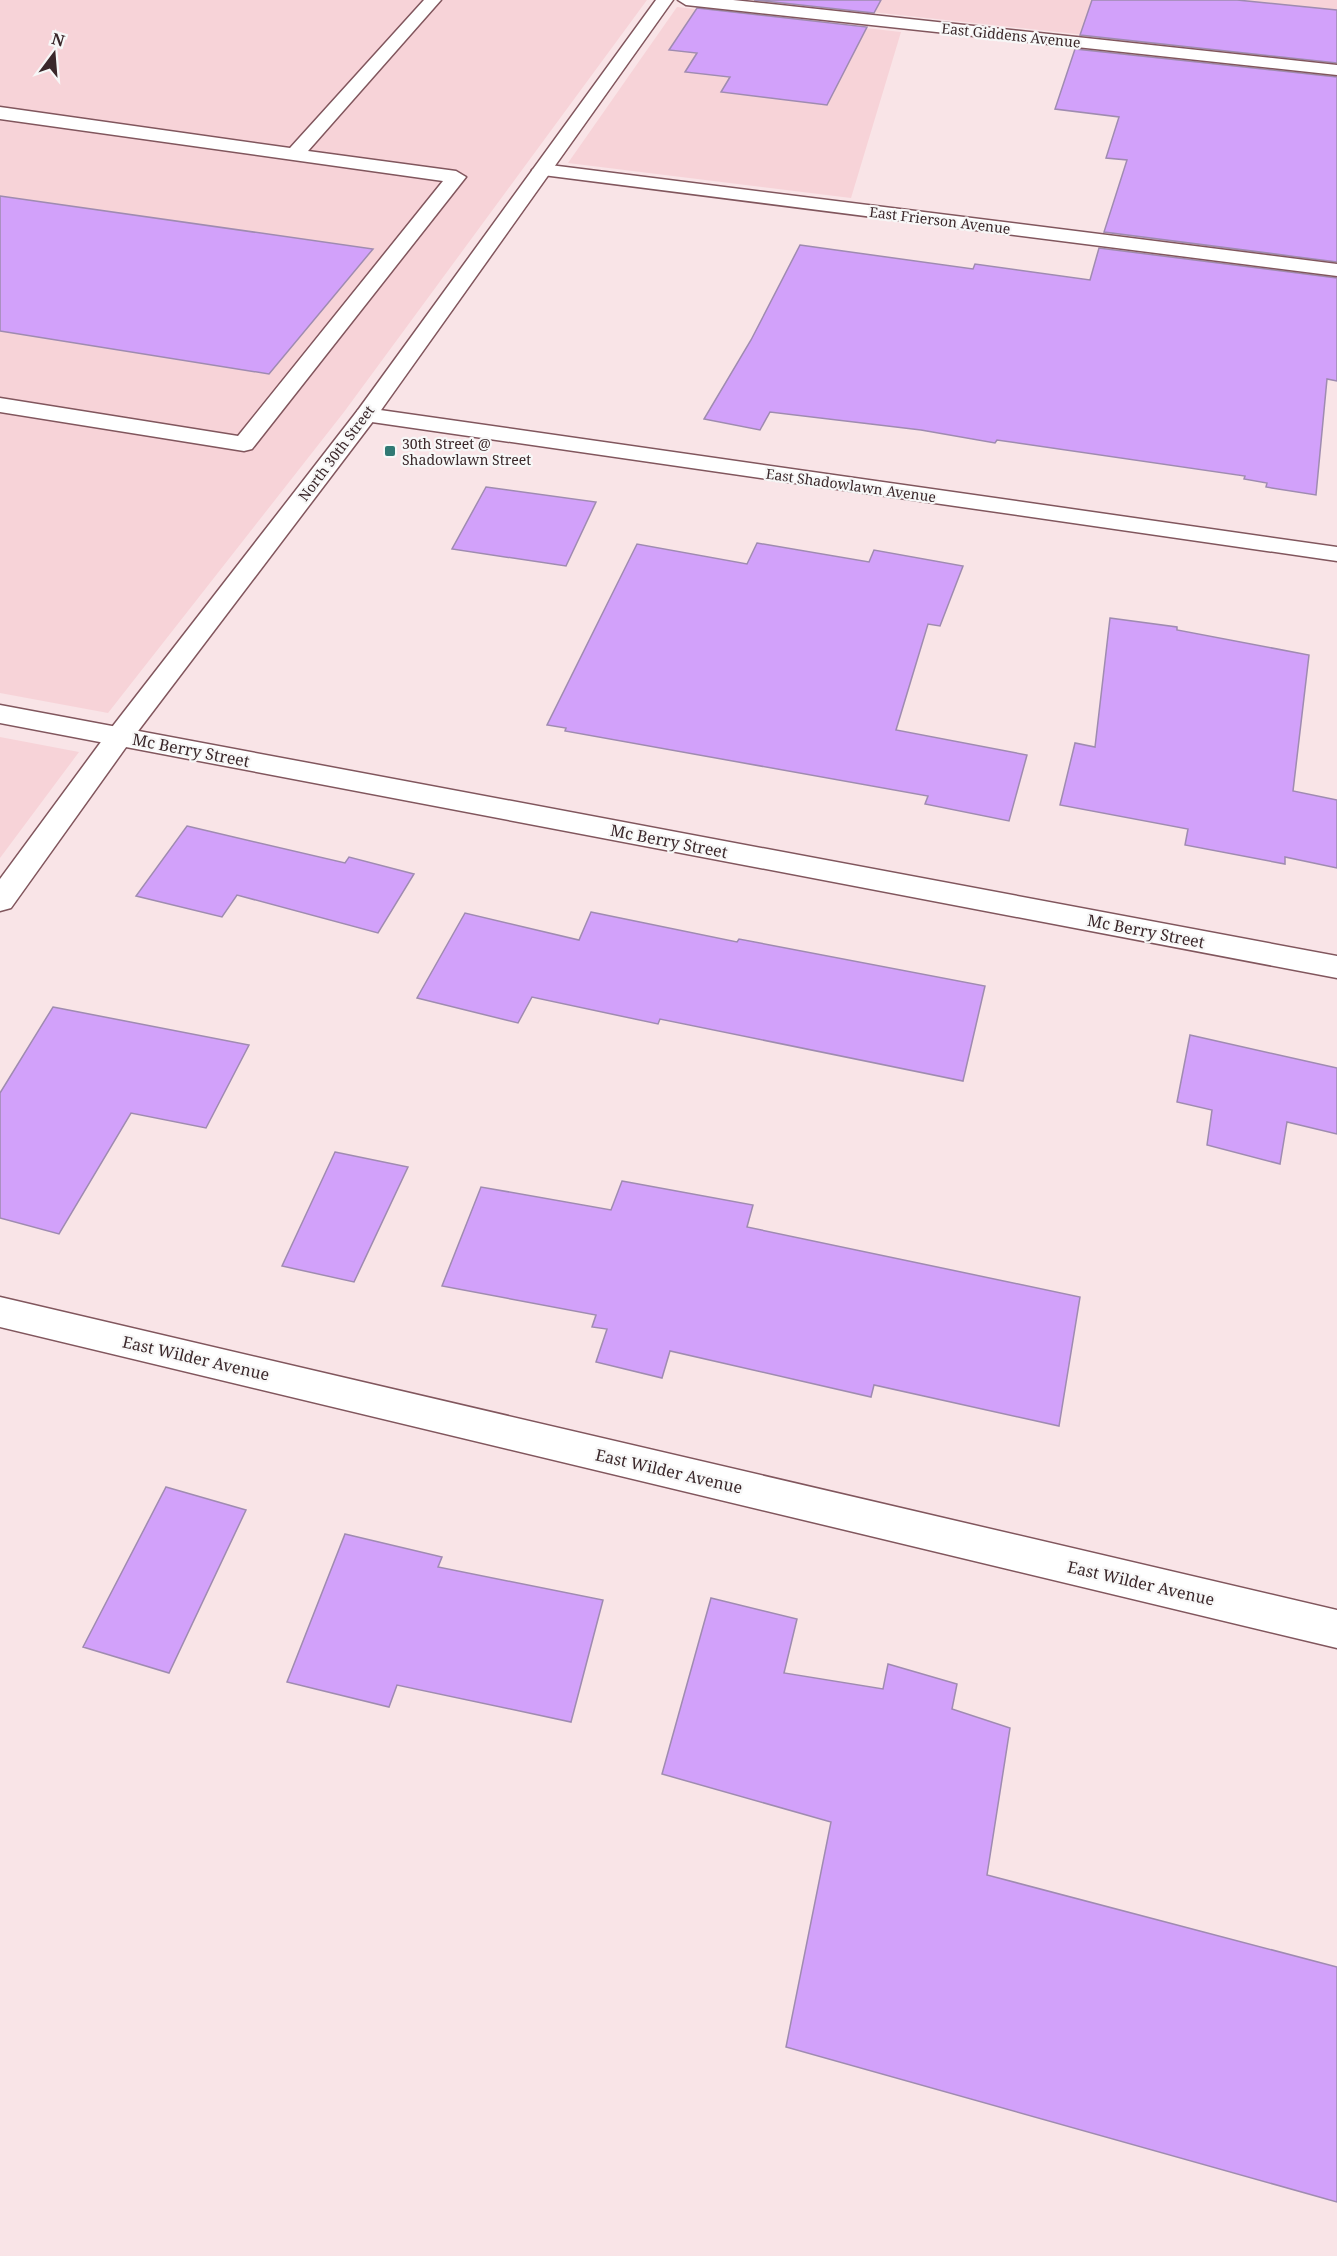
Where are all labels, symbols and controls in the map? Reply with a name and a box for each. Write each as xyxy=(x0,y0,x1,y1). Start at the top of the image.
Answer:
street label: East Giddens Avenue xyxy=(941,18,1081,52)
north arrow xyxy=(24,24,84,84)
text: N xyxy=(49,27,68,52)
street label: East Frierson Avenue xyxy=(868,202,1012,238)
street label: North 30th Street xyxy=(294,401,378,505)
place label: 30th Street @ Shadowlawn Street xyxy=(402,434,531,469)
marker: 30th Street @ Shadowlawn Street xyxy=(383,444,397,458)
street label: East Shadowlawn Avenue xyxy=(765,464,937,506)
street label: Mc Berry Street xyxy=(131,728,252,772)
street label: Mc Berry Street xyxy=(609,819,730,863)
street label: Mc Berry Street xyxy=(1086,909,1207,953)
street label: East Wilder Avenue xyxy=(120,1330,272,1386)
street label: East Wilder Avenue xyxy=(593,1443,745,1499)
street label: East Wilder Avenue xyxy=(1065,1555,1217,1611)

